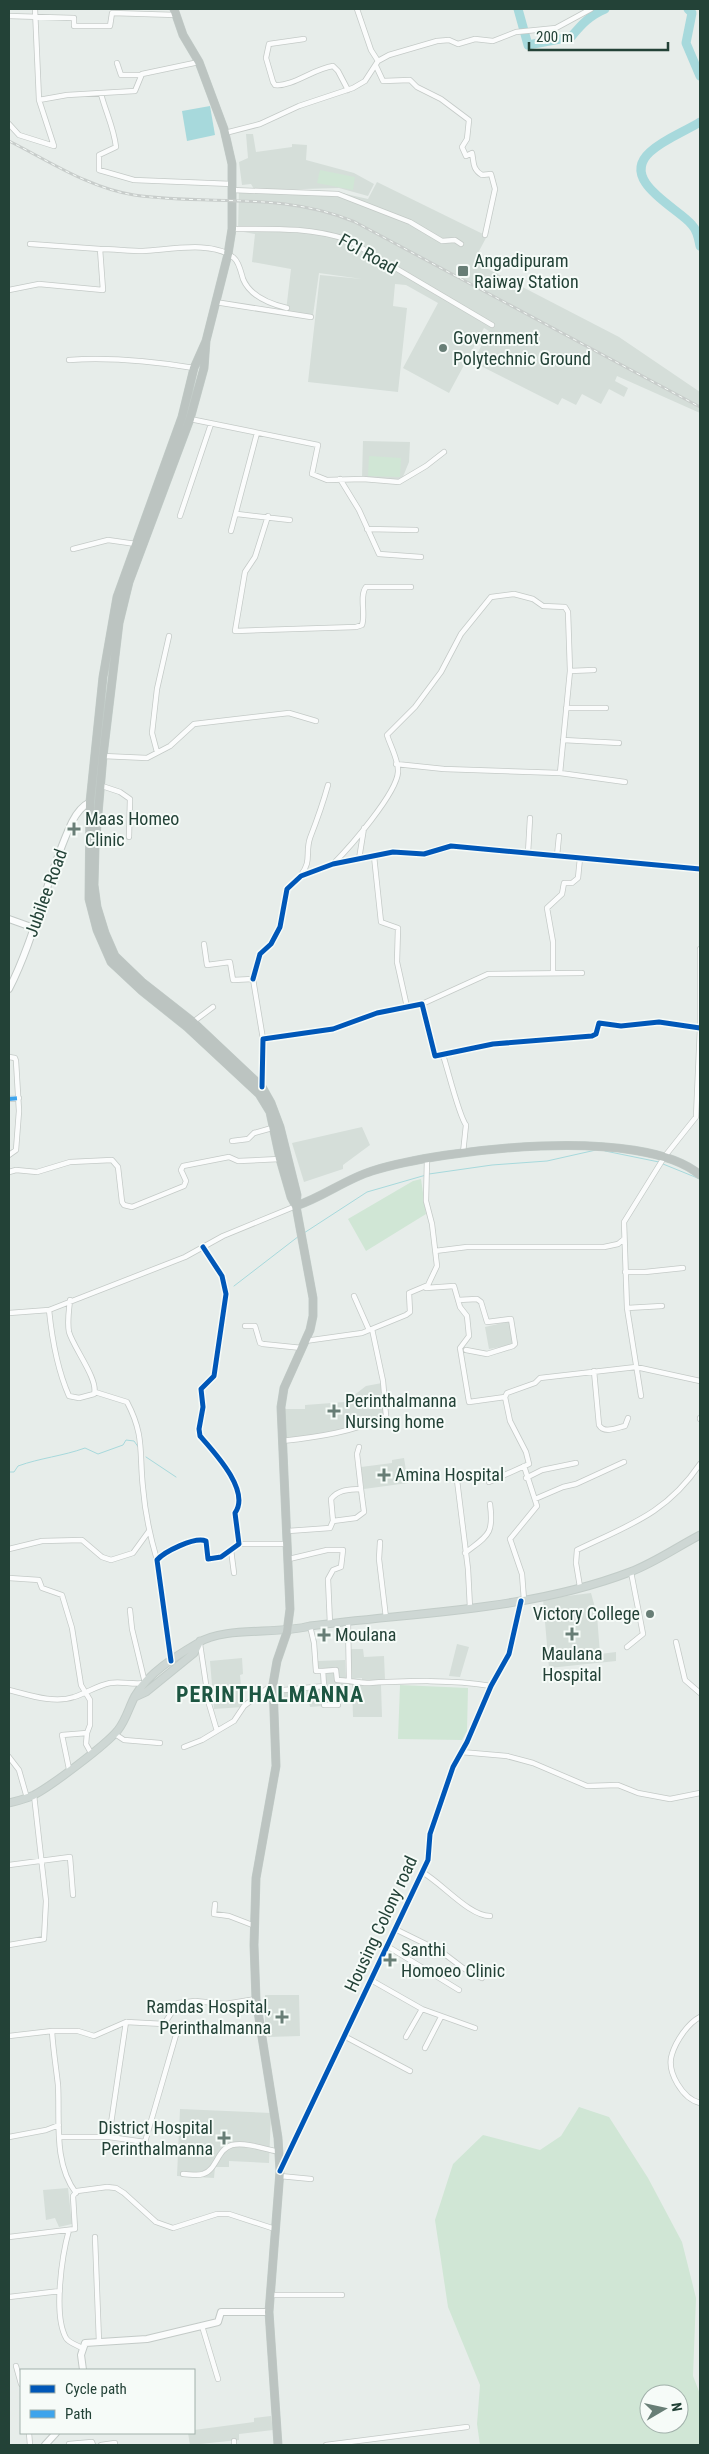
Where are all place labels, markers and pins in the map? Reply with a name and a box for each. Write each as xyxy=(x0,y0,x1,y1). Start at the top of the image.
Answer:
place label: Angadipuram Raiway Station xyxy=(474,250,579,292)
marker: Angadipuram Raiway Station xyxy=(456,264,470,278)
place label: Government Polytechnic Ground xyxy=(453,327,591,369)
marker: Government Polytechnic Ground xyxy=(437,342,449,354)
place label: Maas Homeo Clinic xyxy=(85,808,179,850)
marker: Maas Homeo Clinic xyxy=(67,822,81,836)
place label: Perinthalmanna Nursing home xyxy=(345,1390,457,1432)
marker: Perinthalmanna Nursing home xyxy=(327,1404,341,1418)
place label: Amina Hospital xyxy=(395,1464,504,1485)
marker: Amina Hospital xyxy=(377,1468,391,1482)
place label: Victory College xyxy=(533,1603,640,1624)
marker: Victory College xyxy=(644,1608,656,1620)
place label: Moulana xyxy=(335,1624,396,1645)
marker: Maulana Hospital xyxy=(565,1627,579,1641)
marker: Moulana xyxy=(317,1628,331,1642)
place label: Maulana Hospital xyxy=(541,1643,603,1685)
place label: Santhi Homoeo Clinic xyxy=(401,1939,505,1981)
marker: Santhi Homoeo Clinic xyxy=(383,1953,397,1967)
place label: Ramdas Hospital, Perinthalmanna xyxy=(146,1996,271,2038)
marker: Ramdas Hospital, Perinthalmanna xyxy=(275,2010,289,2024)
place label: District Hospital Perinthalmanna xyxy=(98,2117,213,2159)
marker: District Hospital Perinthalmanna xyxy=(217,2131,231,2145)

